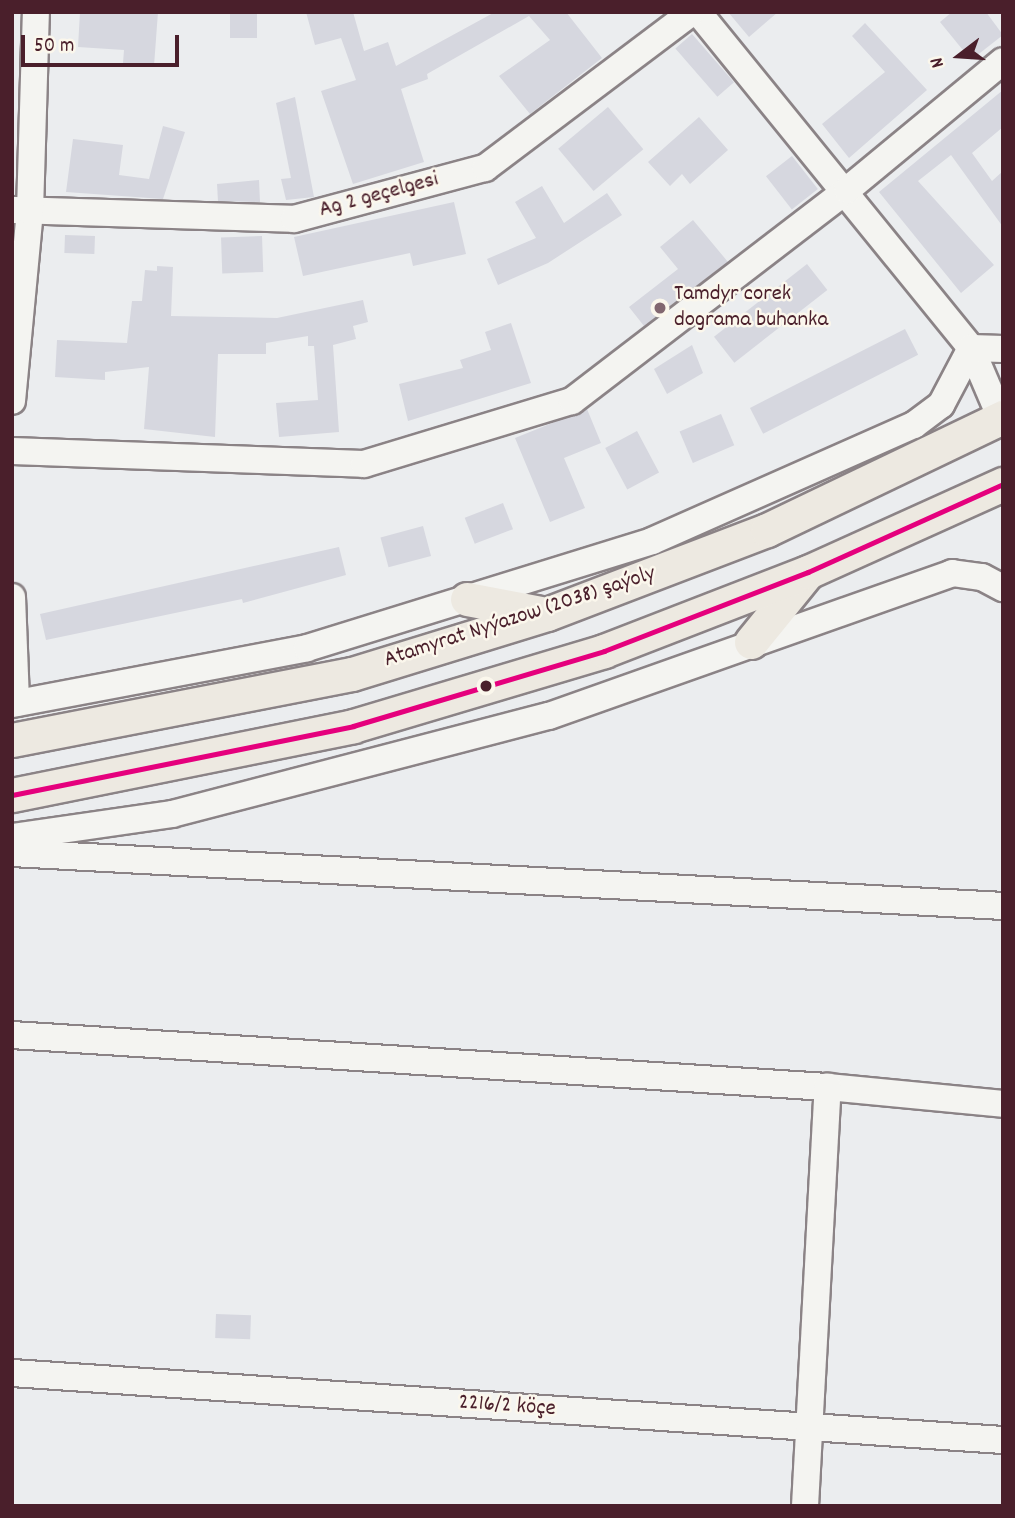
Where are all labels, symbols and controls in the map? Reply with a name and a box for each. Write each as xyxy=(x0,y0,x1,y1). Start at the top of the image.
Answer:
scale bar xyxy=(24,21,182,65)
north arrow xyxy=(924,21,994,91)
text: 50 m xyxy=(34,32,74,62)
text: N xyxy=(924,54,953,71)
street label: Ag 2 geçelgesi xyxy=(316,167,442,225)
place label: Tamdyr corek dograma buhanka xyxy=(674,281,828,335)
marker: Tamdyr corek dograma buhanka xyxy=(652,300,668,316)
street label: Atamyrat Nyýazow (2038) şaýoly xyxy=(381,561,659,675)
unlabelled marker xyxy=(479,679,493,693)
street label: 2216/2 köçe xyxy=(457,1390,557,1424)

